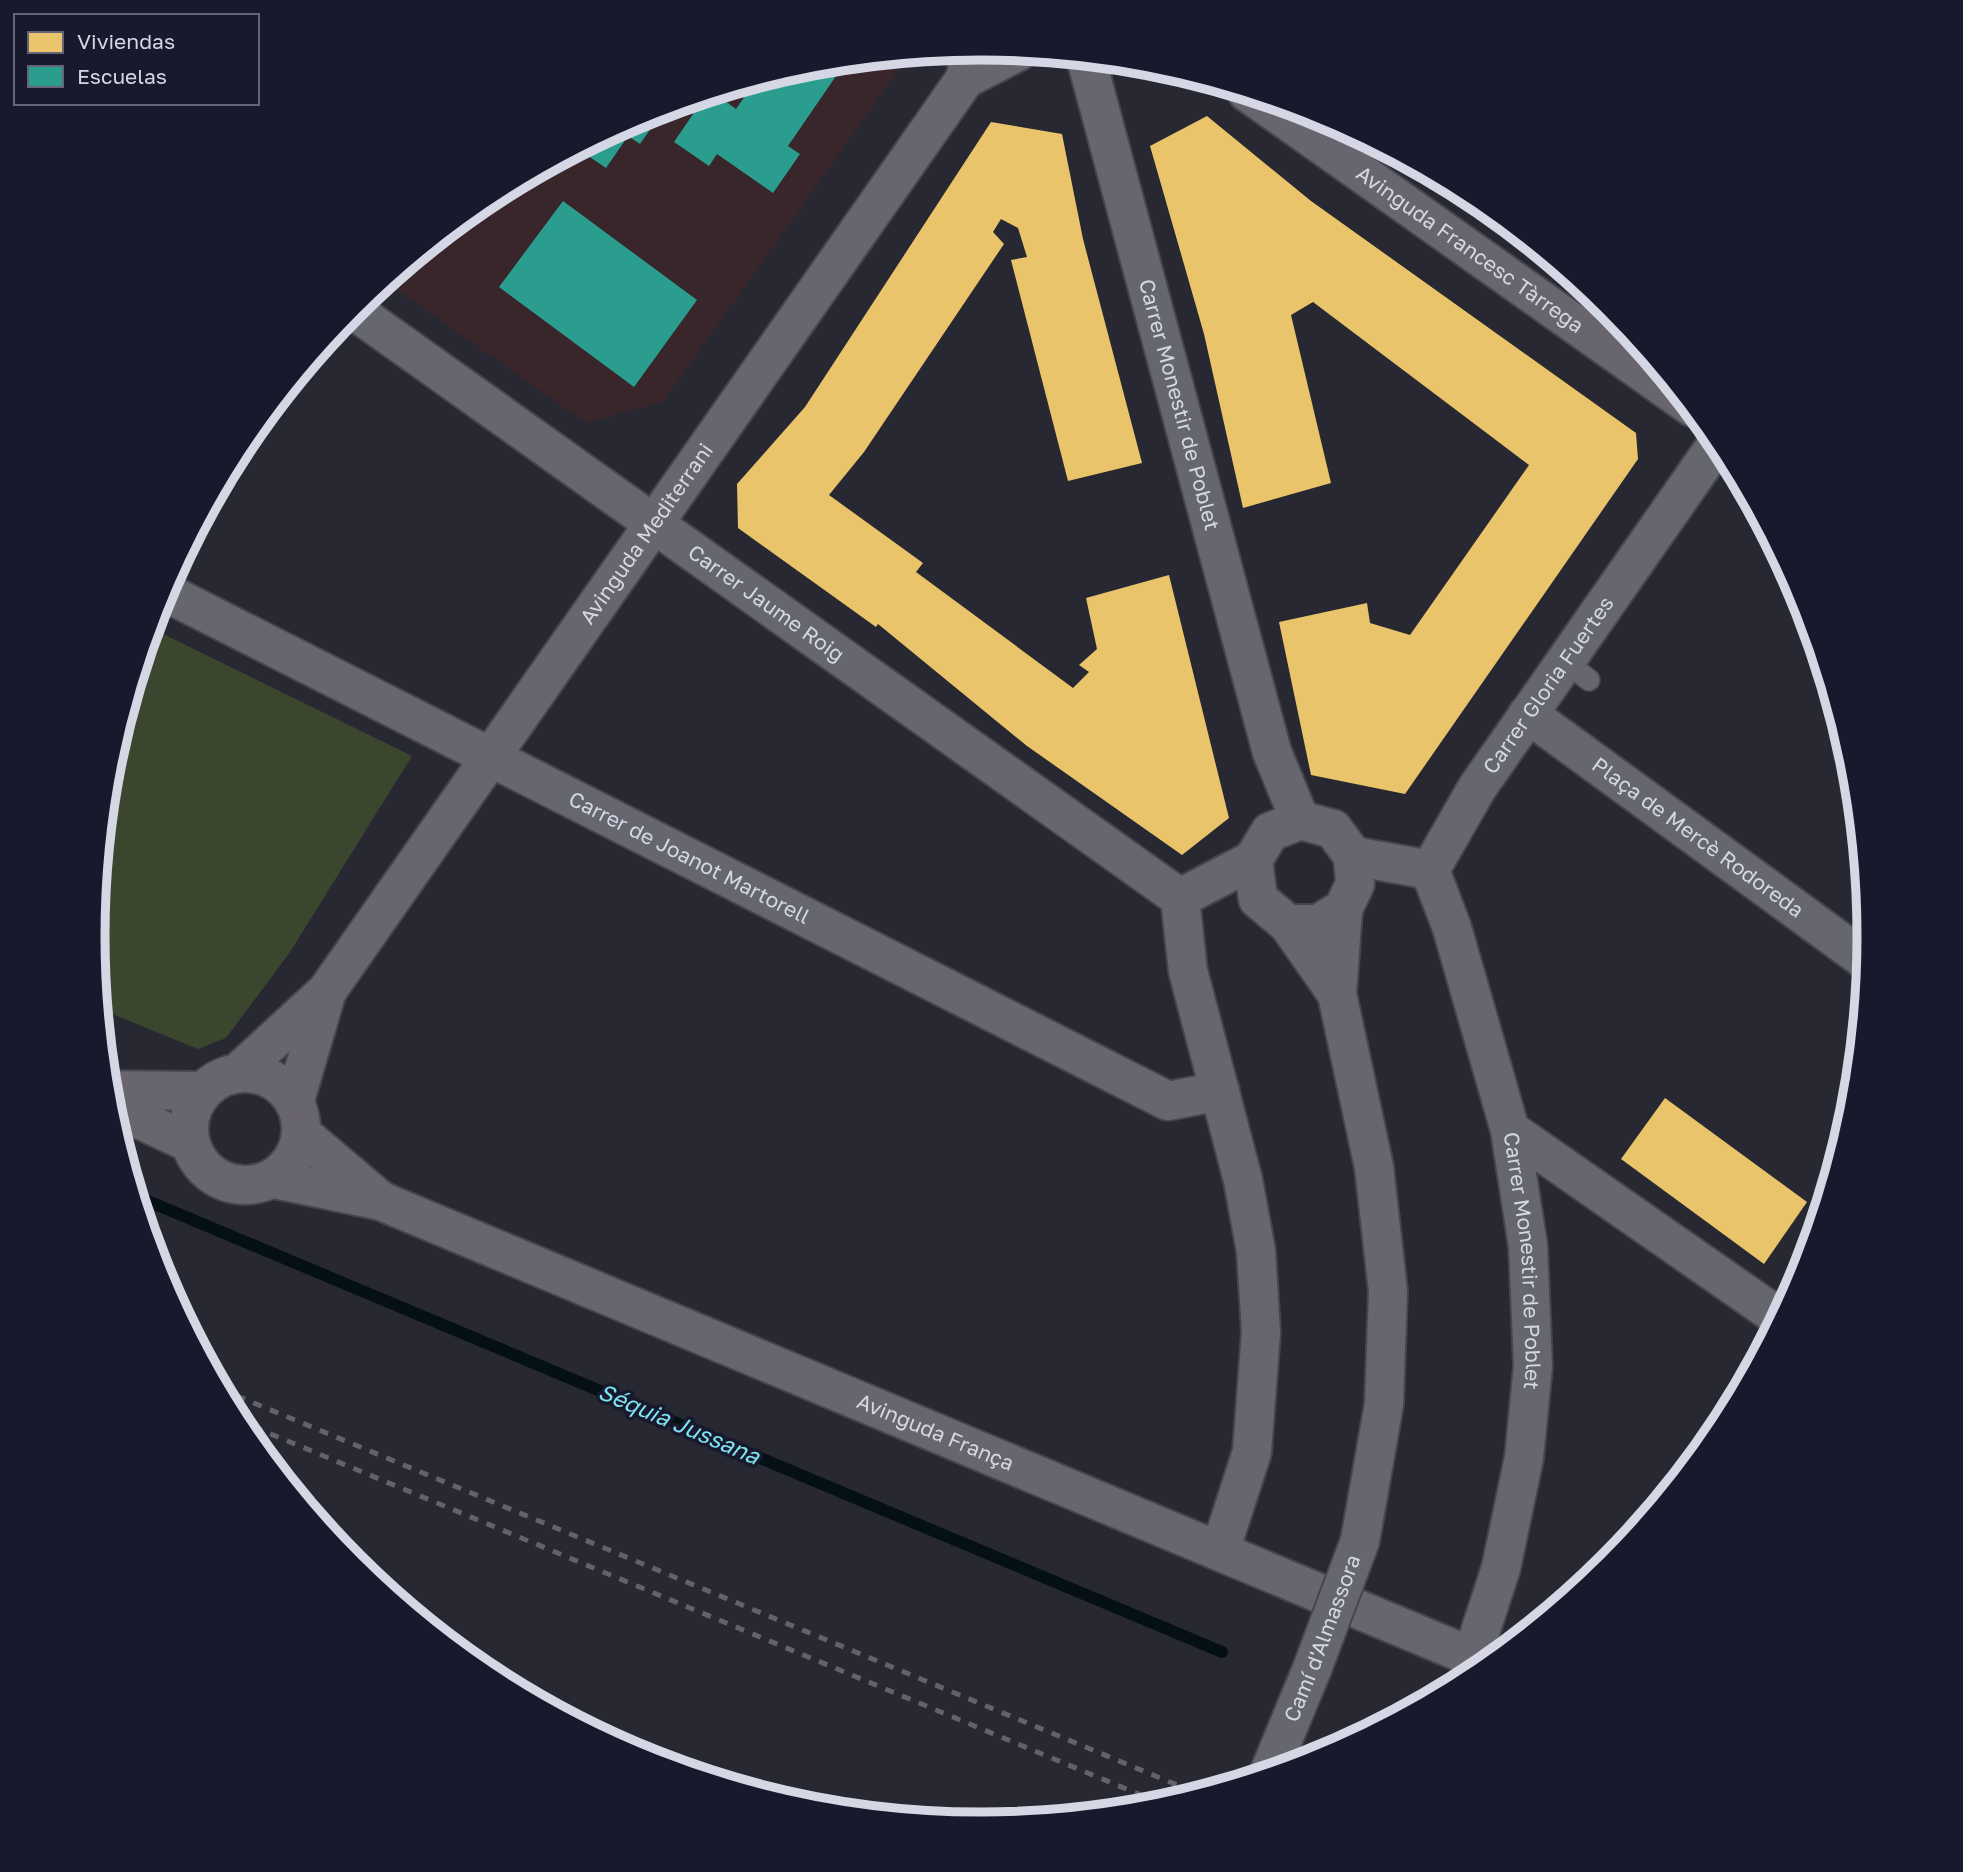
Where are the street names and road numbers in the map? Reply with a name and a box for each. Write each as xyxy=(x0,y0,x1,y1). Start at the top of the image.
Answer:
street label: Avinguda Francesc Tàrrega xyxy=(1352,160,1589,338)
street label: Carrer Monestir de Poblet xyxy=(1134,276,1226,533)
street label: Avinguda Mediterrani xyxy=(574,438,718,629)
street label: Carrer Jaume Roig xyxy=(683,538,850,667)
street label: Carrer Gloria Fuertes xyxy=(1477,591,1619,779)
street label: Plaça de Mercè Rodoreda xyxy=(1587,751,1809,923)
street label: Carrer de Joanot Martorell xyxy=(565,785,814,929)
street label: Carrer Monestir de Poblet xyxy=(1498,1130,1547,1391)
street label: Avinguda França xyxy=(853,1387,1018,1476)
street label: Camí d'Almassora xyxy=(1278,1551,1366,1725)

